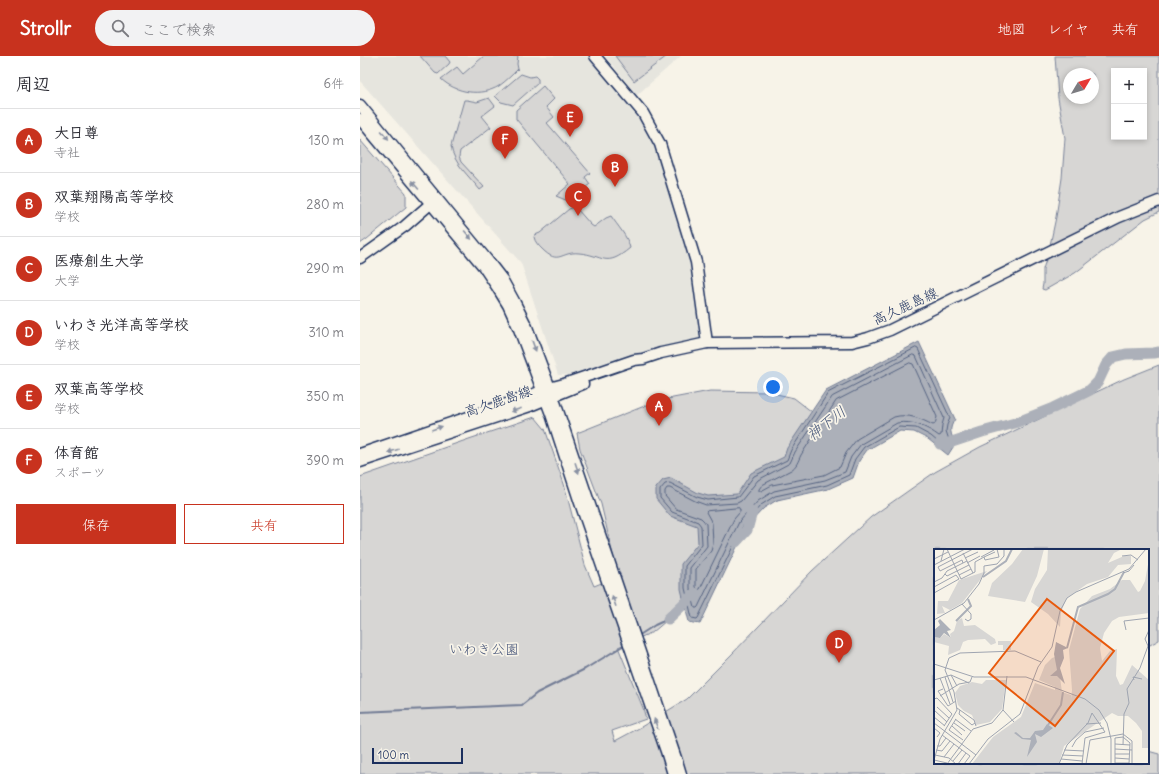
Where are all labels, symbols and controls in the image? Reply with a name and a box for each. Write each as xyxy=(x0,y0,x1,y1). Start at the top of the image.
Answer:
search box xyxy=(95,10,375,46)
text: Strollr xyxy=(20,16,71,40)
icon: search xyxy=(109,17,131,39)
text: ここで検索 xyxy=(141,20,216,39)
text: 地図 xyxy=(998,20,1026,38)
text: レイヤ xyxy=(1048,20,1089,38)
text: 共有 xyxy=(1111,20,1139,38)
north arrow xyxy=(1063,68,1099,104)
map controls xyxy=(1111,68,1147,140)
button: + xyxy=(1111,68,1147,104)
text: 周辺 xyxy=(16,73,50,95)
text: 6件 xyxy=(323,75,344,92)
pin: E xyxy=(557,104,583,137)
button: − xyxy=(1111,104,1147,140)
text: 大日尊 xyxy=(54,123,99,142)
pin: F xyxy=(492,126,518,159)
one-way arrow xyxy=(380,130,389,140)
text: A xyxy=(25,132,33,149)
text: 130 m xyxy=(308,132,344,149)
text: 寺社 xyxy=(54,144,80,161)
pin: B xyxy=(602,154,628,187)
one-way arrow xyxy=(411,180,420,191)
pin: C xyxy=(565,183,591,216)
text: 双葉翔陽高等学校 xyxy=(54,187,174,206)
text: B xyxy=(25,196,33,213)
text: 280 m xyxy=(306,196,344,213)
text: 学校 xyxy=(54,208,80,225)
one-way arrow xyxy=(463,230,472,241)
text: 医療創生大学 xyxy=(54,251,144,270)
text: C xyxy=(25,260,33,277)
text: 290 m xyxy=(306,260,344,277)
text: 大学 xyxy=(54,272,80,289)
street label: 高久鹿島線 xyxy=(869,283,941,329)
text: いわき光洋高等学校 xyxy=(54,315,189,334)
text: D xyxy=(24,324,34,341)
text: 310 m xyxy=(309,324,344,341)
text: 学校 xyxy=(54,336,80,353)
one-way arrow xyxy=(531,340,537,352)
your location xyxy=(763,377,783,397)
text: 双葉高等学校 xyxy=(54,379,144,398)
street label: 高久鹿島線 xyxy=(462,381,534,421)
text: E xyxy=(25,388,33,405)
text: 350 m xyxy=(306,388,344,405)
pin: A xyxy=(646,393,672,426)
text: 学校 xyxy=(54,400,80,417)
water label: 神下川 xyxy=(802,402,850,444)
one-way arrow xyxy=(510,407,522,413)
one-way arrow xyxy=(431,425,443,431)
text: 体育館 xyxy=(54,443,99,462)
one-way arrow xyxy=(387,449,399,455)
text: F xyxy=(25,452,33,469)
text: 390 m xyxy=(306,452,344,469)
one-way arrow xyxy=(575,463,581,475)
text: スポーツ xyxy=(54,464,106,481)
button: 保存 xyxy=(16,504,176,544)
button: 共有 xyxy=(184,504,344,544)
inset map xyxy=(934,549,1149,764)
one-way arrow xyxy=(610,594,616,606)
pin: D xyxy=(826,630,852,663)
park label: いわき公園 xyxy=(449,640,519,658)
one-way arrow xyxy=(653,717,659,729)
scale bar xyxy=(372,746,463,765)
text: 100 m xyxy=(378,748,409,762)

